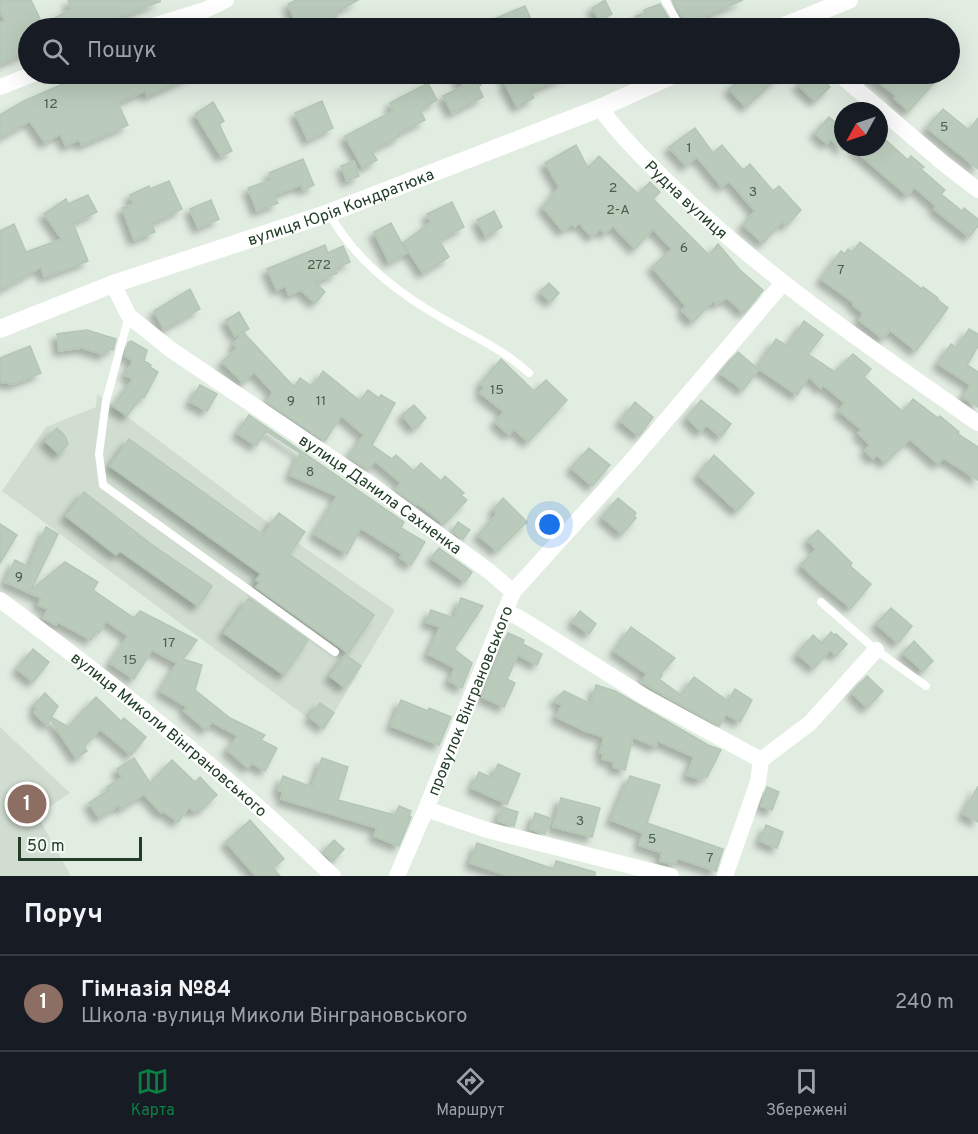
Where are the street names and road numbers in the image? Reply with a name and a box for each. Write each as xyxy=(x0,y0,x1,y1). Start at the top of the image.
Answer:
street label: Рудна вулиця xyxy=(640,157,731,244)
street label: вулиця Юрія Кондратюка xyxy=(245,165,437,251)
street label: вулиця Данила Сахненка xyxy=(294,431,465,560)
street label: провулок Вінграновського xyxy=(424,603,518,799)
street label: вулиця Миколи Вінграновського xyxy=(66,649,271,822)

